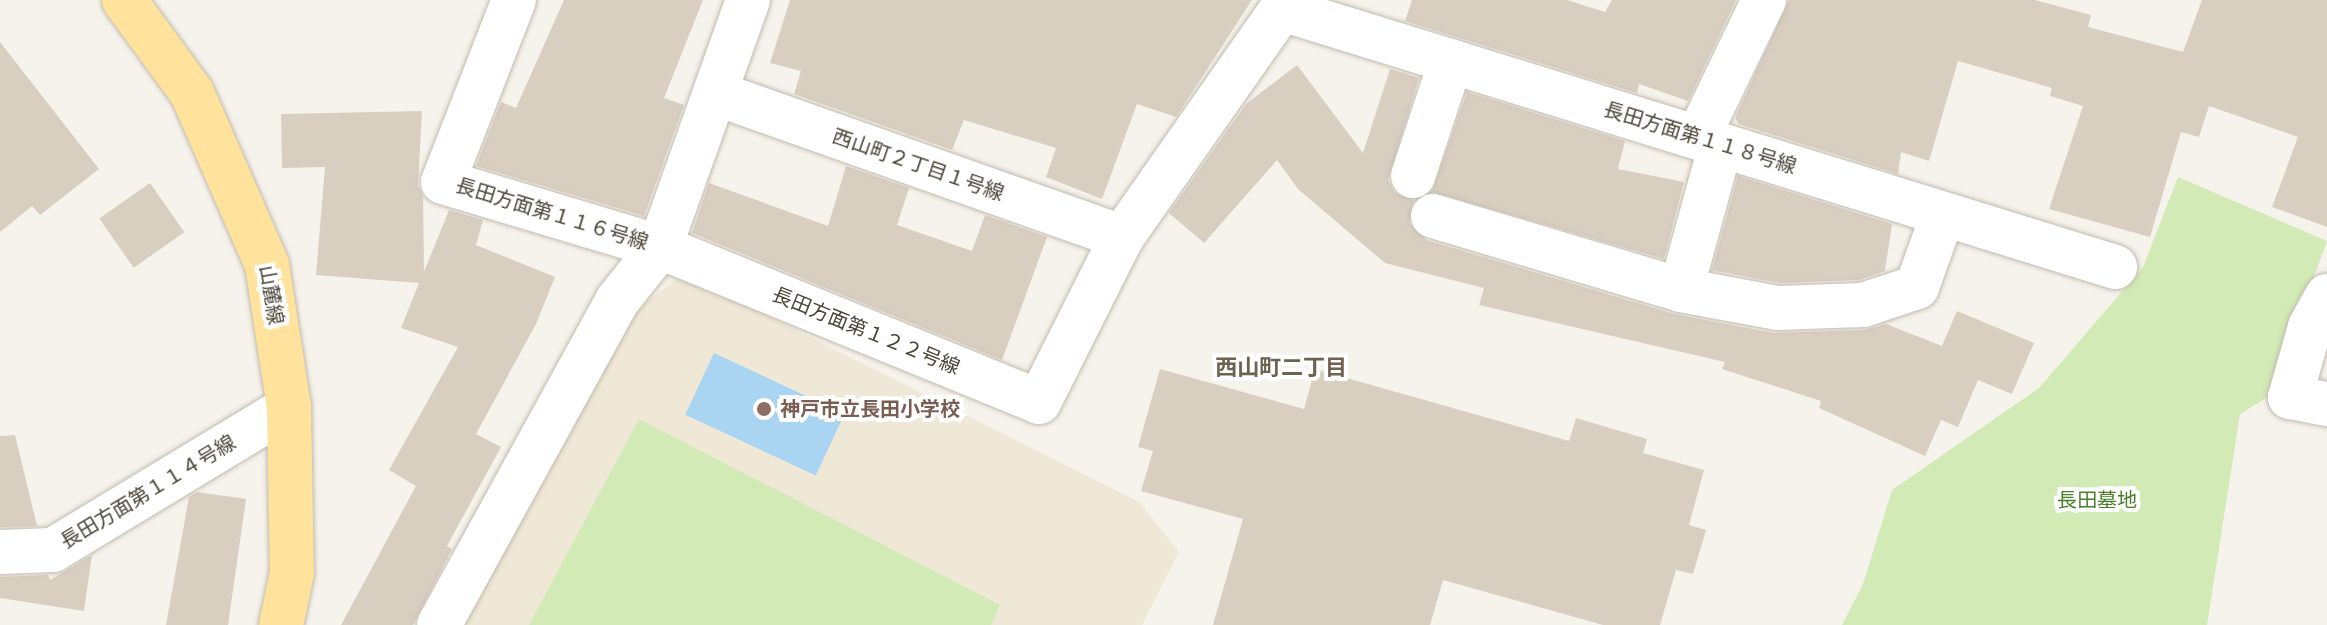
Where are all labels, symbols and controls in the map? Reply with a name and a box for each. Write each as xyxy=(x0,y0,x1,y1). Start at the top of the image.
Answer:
street label: 長田方面第１１８号線 xyxy=(1601,97,1799,179)
street label: 西山町２丁目１号線 xyxy=(829,124,1007,206)
street label: 長田方面第１１６号線 xyxy=(453,173,651,255)
street label: 山麓線 xyxy=(254,263,288,327)
street label: 長田方面第１２２号線 xyxy=(769,282,963,380)
district label: 西山町二丁目 xyxy=(1215,355,1347,381)
place label: 神戸市立長田小学校 xyxy=(780,397,960,421)
marker: 神戸市立長田小学校 xyxy=(755,400,773,418)
street label: 長田方面第１１４号線 xyxy=(56,430,240,554)
park label: 長田墓地 xyxy=(2057,488,2137,512)

